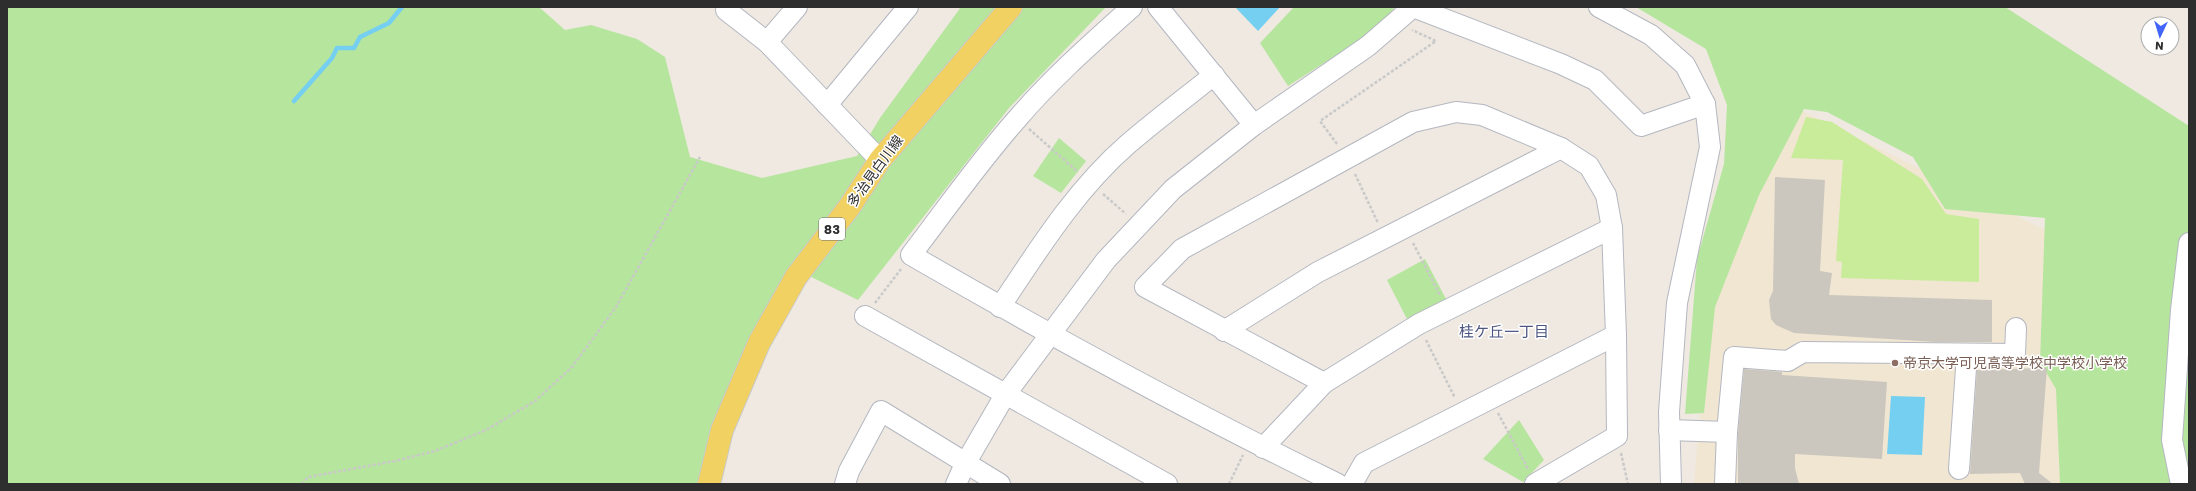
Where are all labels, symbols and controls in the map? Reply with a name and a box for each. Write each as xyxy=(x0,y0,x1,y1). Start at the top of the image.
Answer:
north arrow xyxy=(2140,16,2180,56)
text: N xyxy=(2155,38,2164,54)
street label: 多治見白川線 xyxy=(842,131,908,211)
road number: 83 xyxy=(819,218,845,240)
district label: 桂ケ丘一丁目 xyxy=(1459,321,1549,342)
place label: 帝京大学可児高等学校中学校小学校 xyxy=(1903,353,2127,373)
marker: 帝京大学可児高等学校中学校小学校 xyxy=(1890,358,1900,368)

